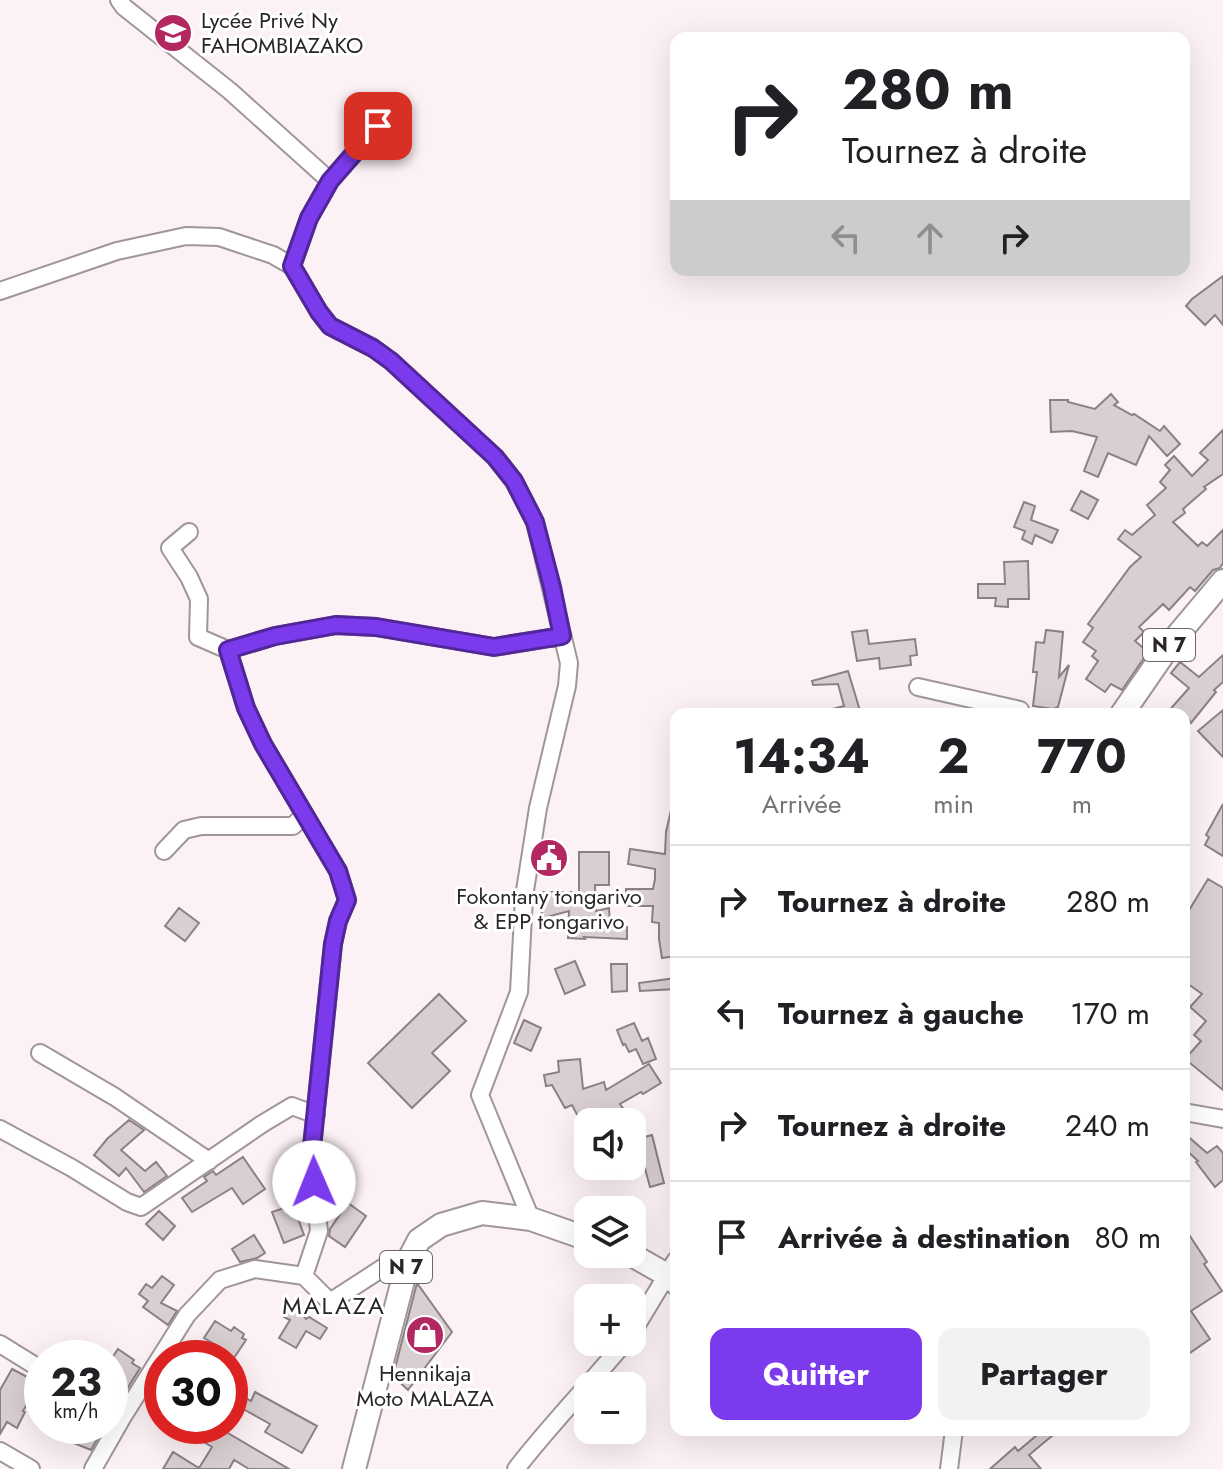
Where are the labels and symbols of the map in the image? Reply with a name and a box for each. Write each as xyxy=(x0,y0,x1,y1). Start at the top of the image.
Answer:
place label: Lycée Privé Ny FAHOMBIAZAKO xyxy=(201,4,363,61)
school or university icon: Lycée Privé Ny FAHOMBIAZAKO xyxy=(152,12,194,54)
pin xyxy=(344,92,412,160)
road number: N 7 xyxy=(1143,629,1195,661)
public building icon: Fokontany tongarivo & EPP tongarivo xyxy=(528,837,570,879)
place label: Fokontany tongarivo & EPP tongarivo xyxy=(456,880,642,937)
position arrow xyxy=(272,1140,356,1224)
road number: N 7 xyxy=(380,1251,432,1283)
district label: MALAZA xyxy=(282,1288,386,1323)
shop icon: Hennikaja Moto MALAZA xyxy=(404,1314,446,1356)
speed limit sign: 30 xyxy=(144,1340,248,1444)
place label: Hennikaja Moto MALAZA xyxy=(356,1357,494,1414)

